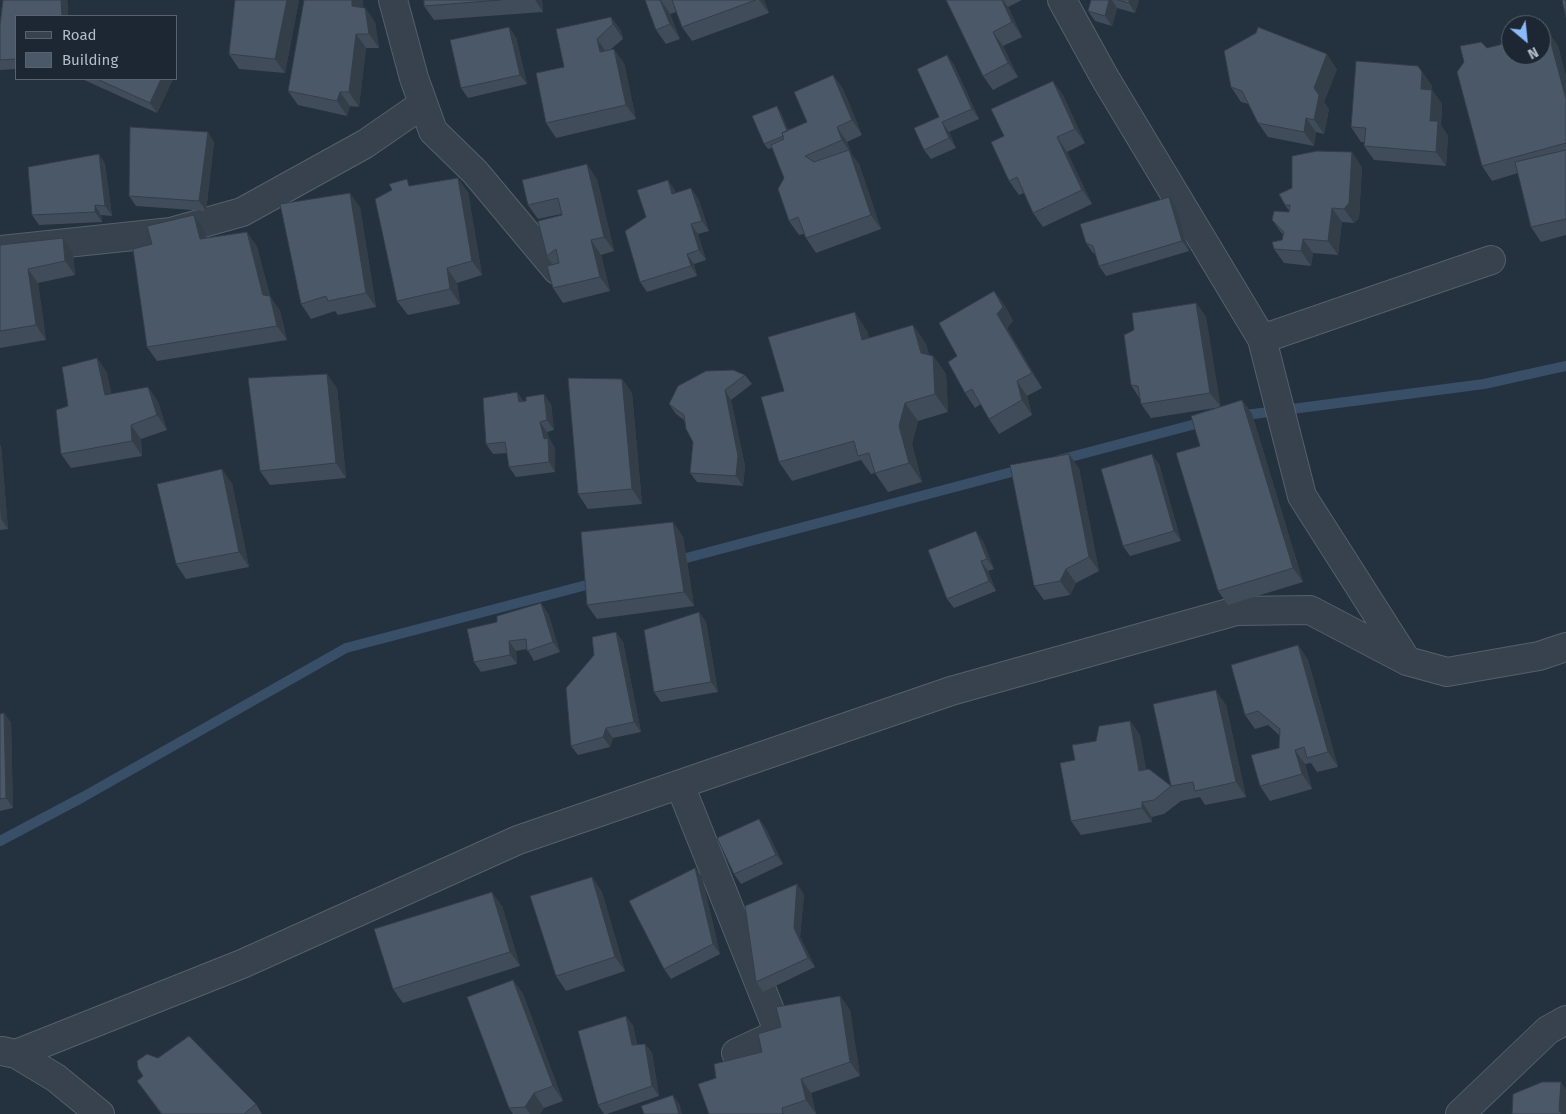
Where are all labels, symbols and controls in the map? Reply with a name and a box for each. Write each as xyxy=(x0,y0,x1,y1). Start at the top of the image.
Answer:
legend xyxy=(15,15,178,80)
north arrow xyxy=(1501,15,1551,65)
text: Road xyxy=(62,26,97,44)
text: N xyxy=(1525,43,1541,62)
text: Building xyxy=(62,51,118,69)

